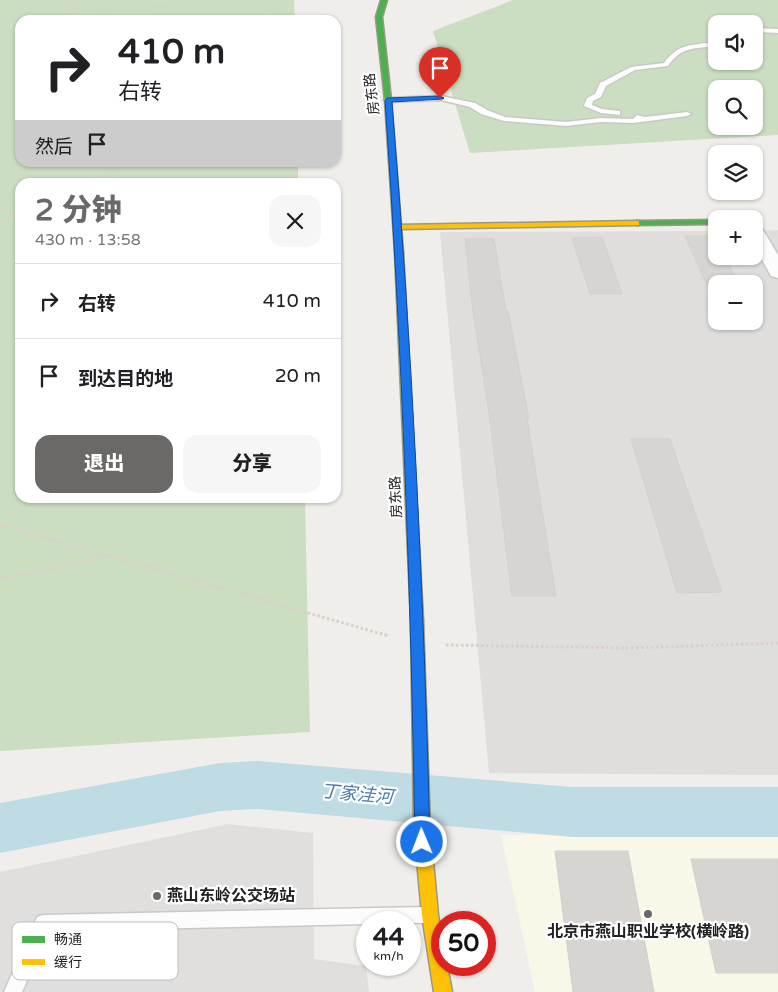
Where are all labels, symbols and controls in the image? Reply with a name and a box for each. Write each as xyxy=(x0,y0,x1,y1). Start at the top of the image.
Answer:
map controls xyxy=(708,15,763,330)
button: sound xyxy=(708,15,763,70)
text: 410 m xyxy=(118,31,225,73)
icon: right xyxy=(35,35,100,100)
pin xyxy=(419,47,461,98)
icon: arrive xyxy=(426,54,454,82)
street label: 房东路 xyxy=(361,72,383,116)
text: 右转 xyxy=(118,79,162,105)
button: search xyxy=(708,80,763,135)
icon: arrive xyxy=(83,130,111,158)
text: 然后 xyxy=(35,136,73,158)
button: layers xyxy=(708,145,763,200)
text: 2 分钟 xyxy=(35,192,122,229)
button: close xyxy=(269,195,321,247)
button: + xyxy=(708,210,763,265)
text: 430 m · 13:58 xyxy=(35,230,141,250)
button: − xyxy=(708,275,763,330)
icon: right xyxy=(35,287,63,315)
text: 410 m xyxy=(263,290,321,312)
text: 右转 xyxy=(78,293,116,315)
icon: arrive xyxy=(35,362,63,390)
text: 20 m xyxy=(275,365,321,387)
text: 到达目的地 xyxy=(78,368,173,390)
button: 退出 xyxy=(35,435,173,493)
button: 分享 xyxy=(183,435,321,493)
street label: 房东路 xyxy=(386,476,406,518)
water label: 丁家洼河 xyxy=(320,780,397,808)
position arrow xyxy=(395,815,447,867)
place label: 燕山东岭公交场站 xyxy=(167,886,295,906)
marker: 燕山东岭公交场站 xyxy=(151,890,163,902)
marker: 北京市燕山职业学校(横岭路) xyxy=(642,908,654,920)
speed limit sign: 50 xyxy=(431,911,496,976)
legend xyxy=(12,922,178,980)
text: 44 xyxy=(373,922,404,952)
place label: 北京市燕山职业学校(横岭路) xyxy=(547,922,749,942)
text: 畅通 xyxy=(54,931,82,948)
text: km/h xyxy=(373,949,404,963)
text: 缓行 xyxy=(54,954,82,971)

